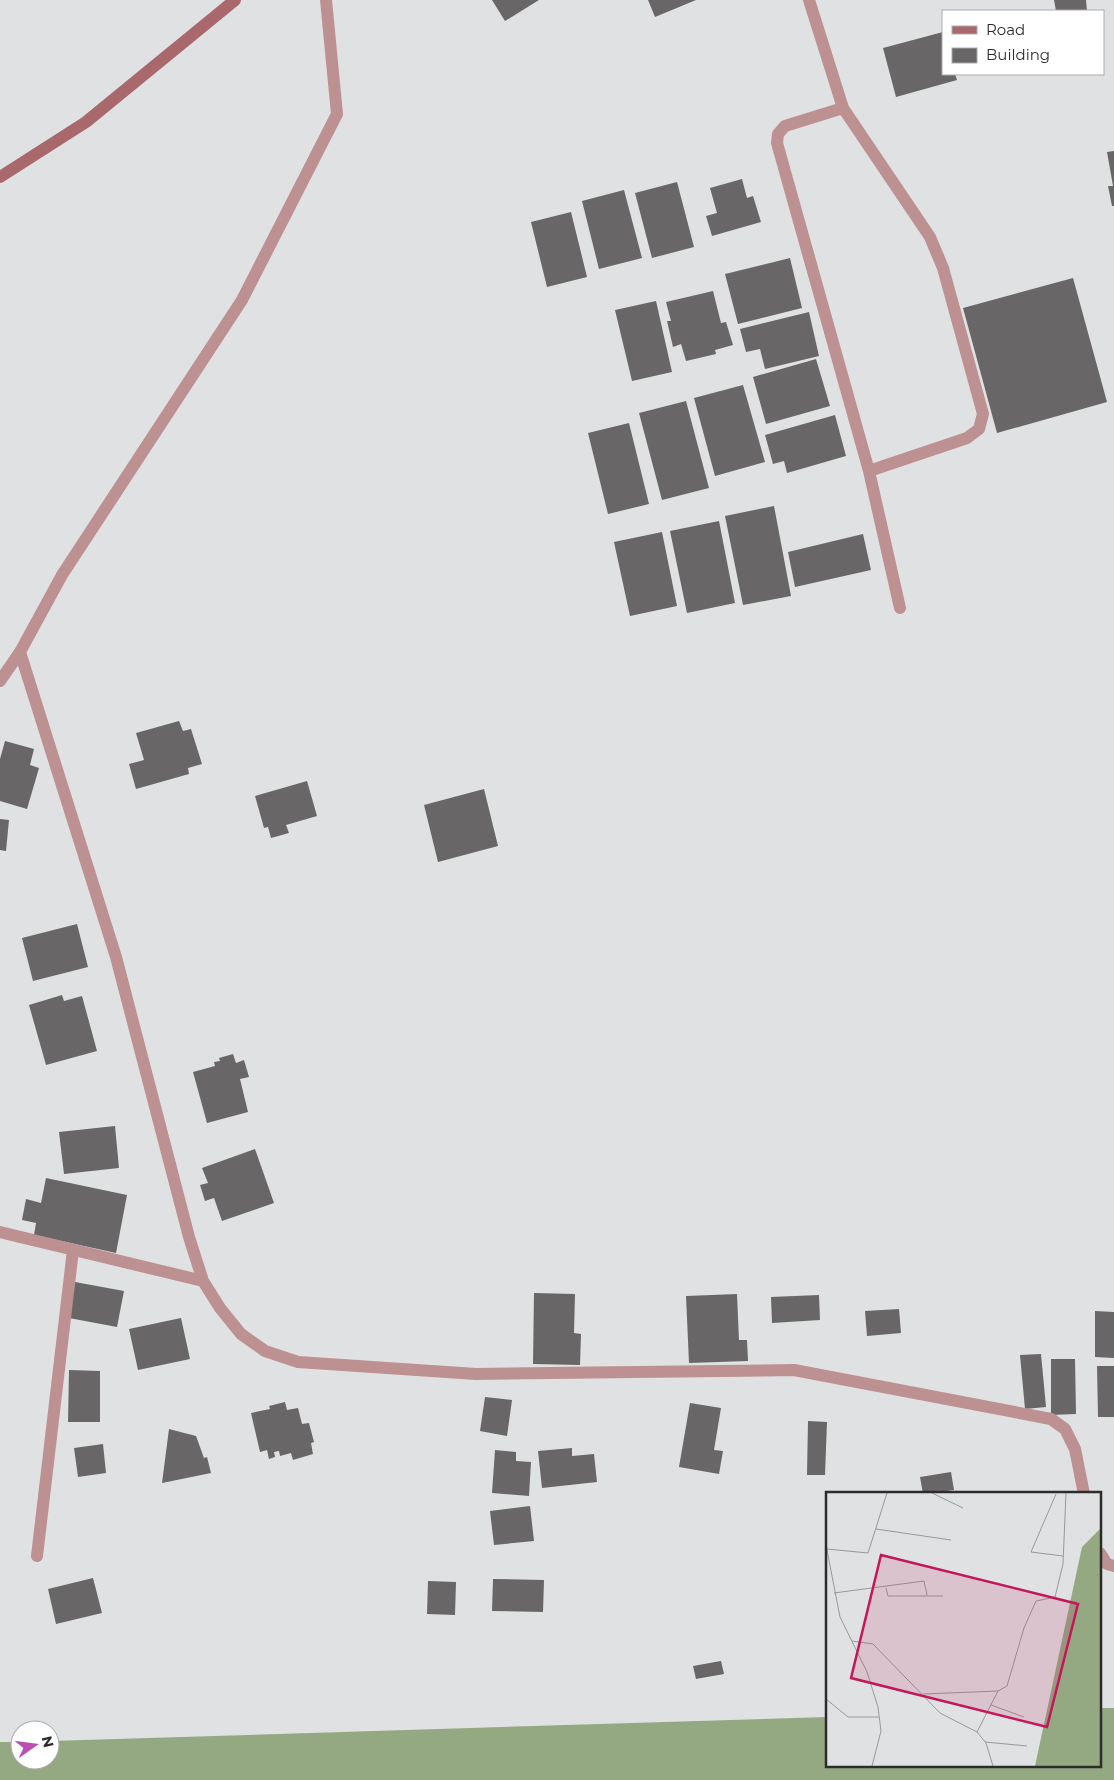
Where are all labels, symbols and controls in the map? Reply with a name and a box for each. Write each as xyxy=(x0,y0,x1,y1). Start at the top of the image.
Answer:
legend xyxy=(942,10,1104,75)
text: Road xyxy=(986,20,1025,39)
text: Building xyxy=(986,45,1050,64)
inset map xyxy=(826,1492,1102,1768)
north arrow xyxy=(10,1720,60,1770)
text: N xyxy=(38,1734,58,1750)

